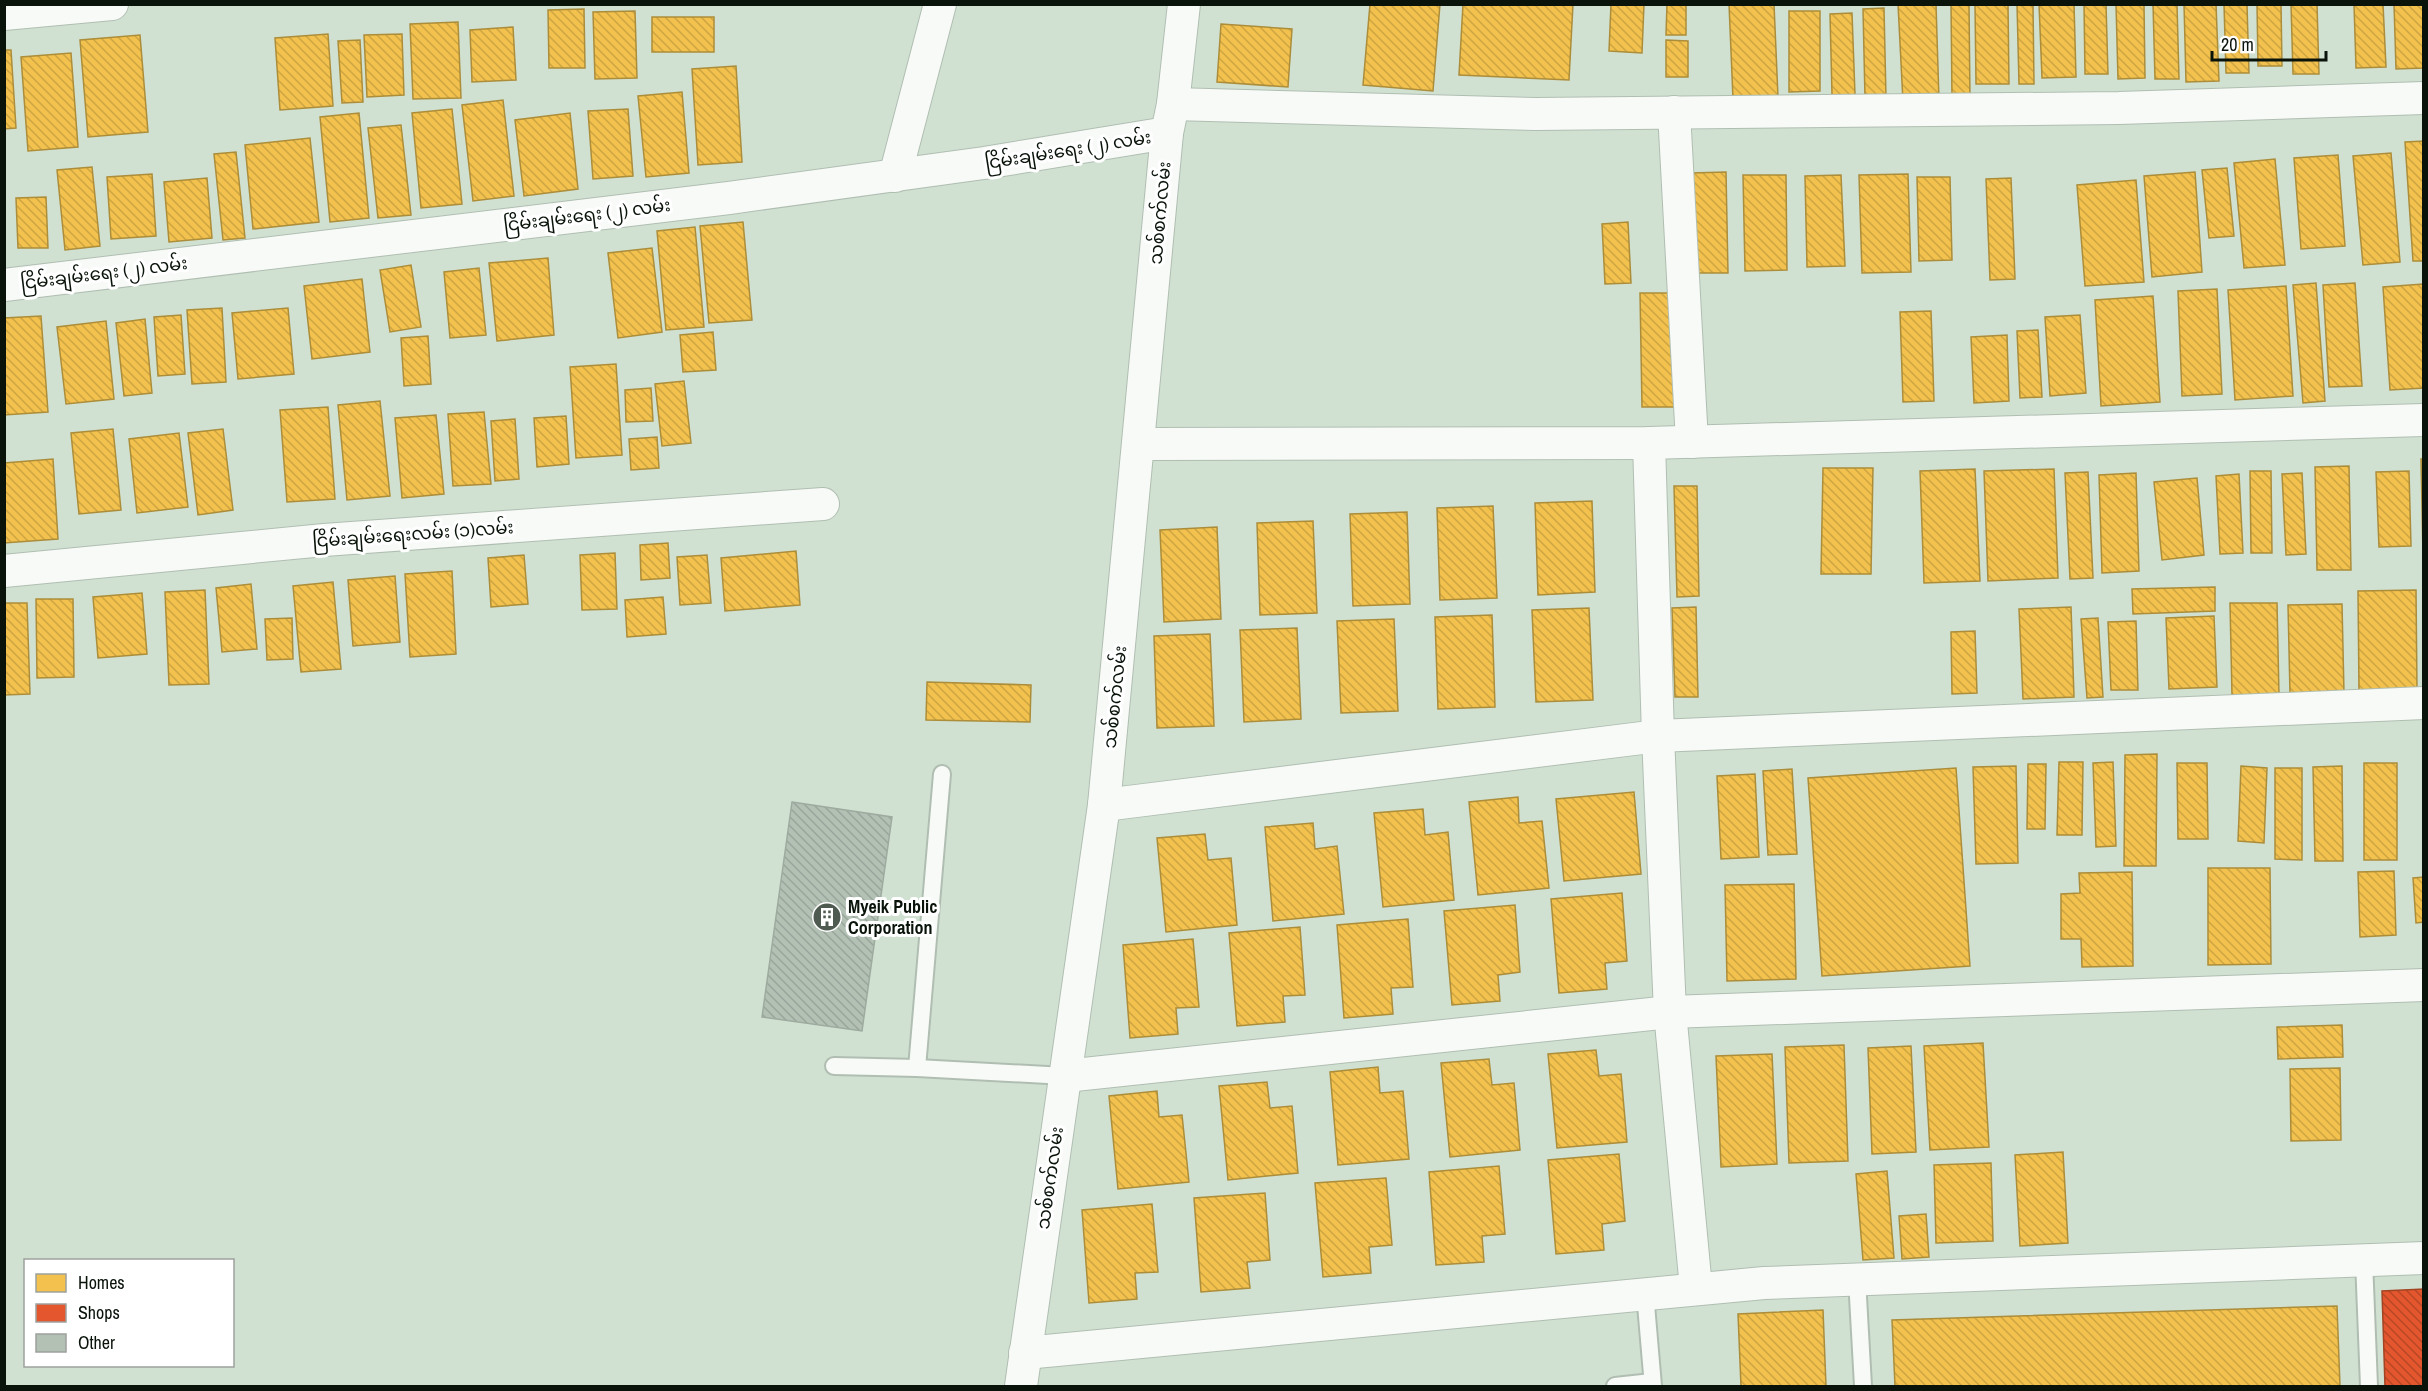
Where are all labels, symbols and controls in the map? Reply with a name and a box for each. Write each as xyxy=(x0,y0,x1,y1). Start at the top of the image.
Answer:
scale bar xyxy=(2212,24,2326,62)
text: 20 m xyxy=(2221,32,2254,57)
street label: ငြိမ်းချမ်းရေး (၂) လမ်း xyxy=(983,123,1153,178)
street label: သစ်စက်လမ်း xyxy=(1143,160,1176,266)
street label: ငြိမ်းချမ်းရေး (၂) လမ်း xyxy=(502,191,672,240)
street label: ငြိမ်းချမ်းရေး (၂) လမ်း xyxy=(19,249,189,298)
street label: ငြိမ်းချမ်းရေးလမ်း (၁)လမ်း xyxy=(311,513,515,556)
street label: သစ်စက်လမ်း xyxy=(1097,644,1132,750)
place label: Myeik Public Corporation xyxy=(848,894,937,940)
building icon: Myeik Public Corporation xyxy=(811,901,843,933)
street label: သစ်စက်လမ်း xyxy=(1030,1125,1069,1231)
legend xyxy=(24,1259,234,1367)
text: Homes xyxy=(78,1270,125,1295)
text: Shops xyxy=(78,1300,120,1325)
text: Other xyxy=(78,1330,115,1355)

